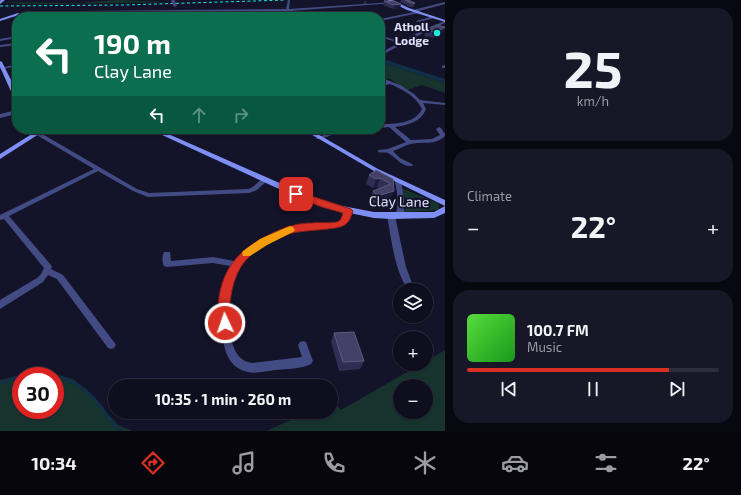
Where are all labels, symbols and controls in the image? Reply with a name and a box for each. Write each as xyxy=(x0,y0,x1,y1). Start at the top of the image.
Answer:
place label: Atholl Lodge xyxy=(394,19,429,47)
text: 190 m xyxy=(94,26,171,60)
icon: left xyxy=(28,28,80,80)
marker: Atholl Lodge xyxy=(432,28,442,38)
text: 25 xyxy=(564,36,622,98)
text: Clay Lane xyxy=(94,60,172,82)
text: km/h xyxy=(577,93,609,109)
icon: left xyxy=(146,104,168,126)
icon: ahead xyxy=(188,104,210,126)
icon: right xyxy=(230,104,252,126)
pin xyxy=(279,177,313,211)
icon: arrive xyxy=(285,183,307,205)
text: Climate xyxy=(467,188,512,204)
street label: Clay Lane xyxy=(369,192,429,210)
text: 22° xyxy=(571,208,616,244)
text: − xyxy=(467,214,480,240)
text: + xyxy=(707,214,719,240)
map controls xyxy=(393,283,433,419)
button: layers xyxy=(393,283,433,323)
position arrow xyxy=(204,302,246,344)
text: 100.7 FM xyxy=(527,321,589,339)
button: + xyxy=(393,331,433,371)
text: Music xyxy=(527,339,562,355)
speed limit sign: 30 xyxy=(12,367,64,419)
icon: previous xyxy=(498,378,520,400)
icon: pause xyxy=(582,378,604,400)
icon: next xyxy=(666,378,688,400)
button: − xyxy=(393,379,433,419)
text: 10:35 · 1 min · 260 m xyxy=(155,390,291,408)
icon: directions xyxy=(139,449,167,477)
icon: music xyxy=(230,449,258,477)
icon: phone xyxy=(320,449,348,477)
icon: climate xyxy=(411,449,439,477)
icon: car xyxy=(501,449,529,477)
icon: filters xyxy=(592,449,620,477)
text: 10:34 xyxy=(31,452,77,474)
text: 22° xyxy=(683,452,710,474)

